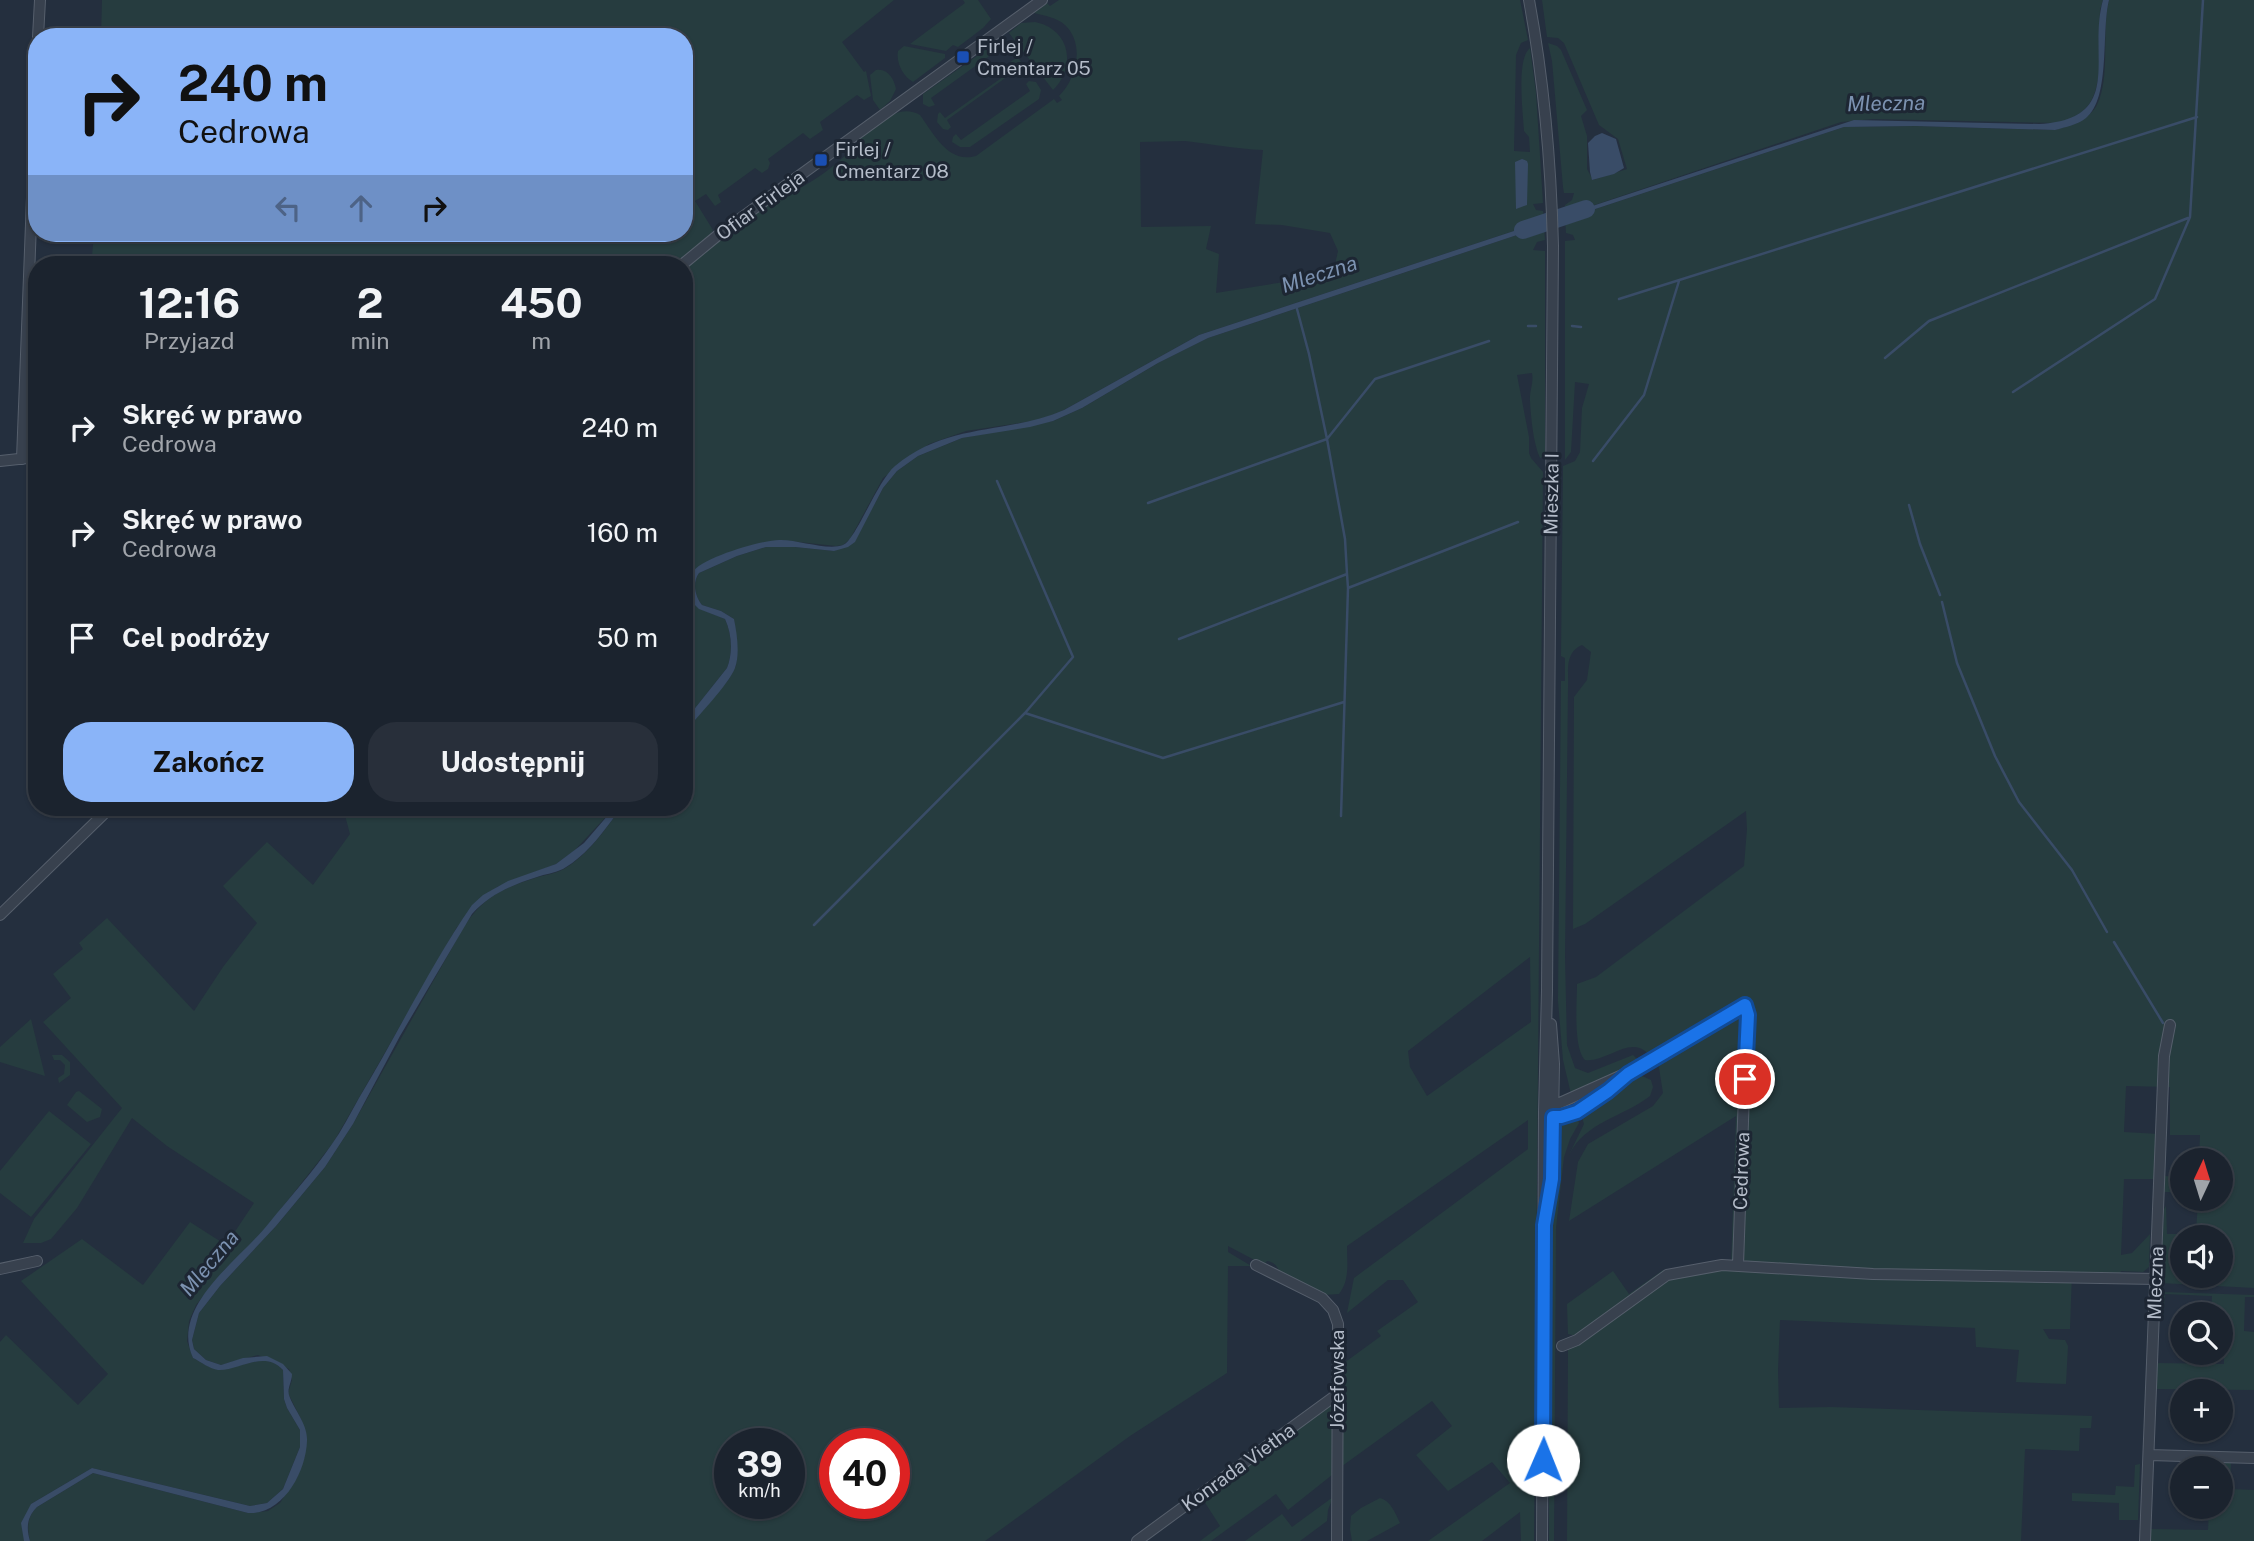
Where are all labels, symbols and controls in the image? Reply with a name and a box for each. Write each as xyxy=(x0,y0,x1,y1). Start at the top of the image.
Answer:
place label: Firlej / Cmentarz 05 xyxy=(977,35,1091,79)
marker: Firlej / Cmentarz 05 xyxy=(955,49,971,65)
text: 240 m xyxy=(178,54,328,112)
icon: right xyxy=(63,56,154,147)
water label: Mleczna xyxy=(1847,90,1925,116)
text: Cedrowa xyxy=(178,113,310,150)
place label: Firlej / Cmentarz 08 xyxy=(835,138,949,182)
marker: Firlej / Cmentarz 08 xyxy=(813,152,829,168)
street label: Ofiar Firleja xyxy=(712,166,808,244)
icon: left xyxy=(269,189,307,227)
icon: ahead xyxy=(342,189,380,227)
icon: right xyxy=(415,189,453,227)
water label: Mleczna xyxy=(1278,250,1360,298)
text: 12:16 xyxy=(138,278,240,327)
text: 2 xyxy=(357,278,383,327)
text: 450 xyxy=(500,278,583,327)
text: Przyjazd xyxy=(144,327,234,354)
text: min xyxy=(351,327,390,354)
text: m xyxy=(531,327,551,354)
text: Skręć w prawo xyxy=(122,399,302,430)
icon: right xyxy=(63,409,101,447)
text: 240 m xyxy=(581,412,658,443)
text: Cedrowa xyxy=(122,430,217,457)
street label: Mieszka I xyxy=(1539,453,1563,535)
text: Skręć w prawo xyxy=(122,504,302,535)
icon: right xyxy=(63,514,101,552)
text: 160 m xyxy=(587,517,658,548)
text: Cedrowa xyxy=(122,535,217,562)
icon: arrive xyxy=(63,619,101,657)
text: Cel podróży xyxy=(122,622,270,653)
text: 50 m xyxy=(597,622,658,653)
button: Zakończ xyxy=(63,722,354,802)
button: Udostępnij xyxy=(368,722,658,802)
pin xyxy=(1715,1049,1775,1109)
icon: arrive xyxy=(1726,1060,1764,1098)
street label: Cedrowa xyxy=(1729,1132,1753,1210)
north arrow xyxy=(2170,1148,2233,1211)
map controls xyxy=(2170,1148,2233,1519)
water label: Mleczna xyxy=(174,1225,244,1301)
button: sound xyxy=(2170,1225,2233,1288)
street label: Mleczna xyxy=(2143,1246,2167,1320)
button: search xyxy=(2170,1302,2233,1365)
street label: Józefowska xyxy=(1326,1330,1348,1430)
button: + xyxy=(2170,1379,2233,1442)
street label: Konrada Vietha xyxy=(1177,1419,1299,1515)
position arrow xyxy=(1506,1423,1580,1497)
speed limit sign: 40 xyxy=(819,1428,910,1519)
text: 39 xyxy=(736,1444,783,1485)
button: − xyxy=(2170,1456,2233,1519)
text: km/h xyxy=(738,1480,781,1501)

